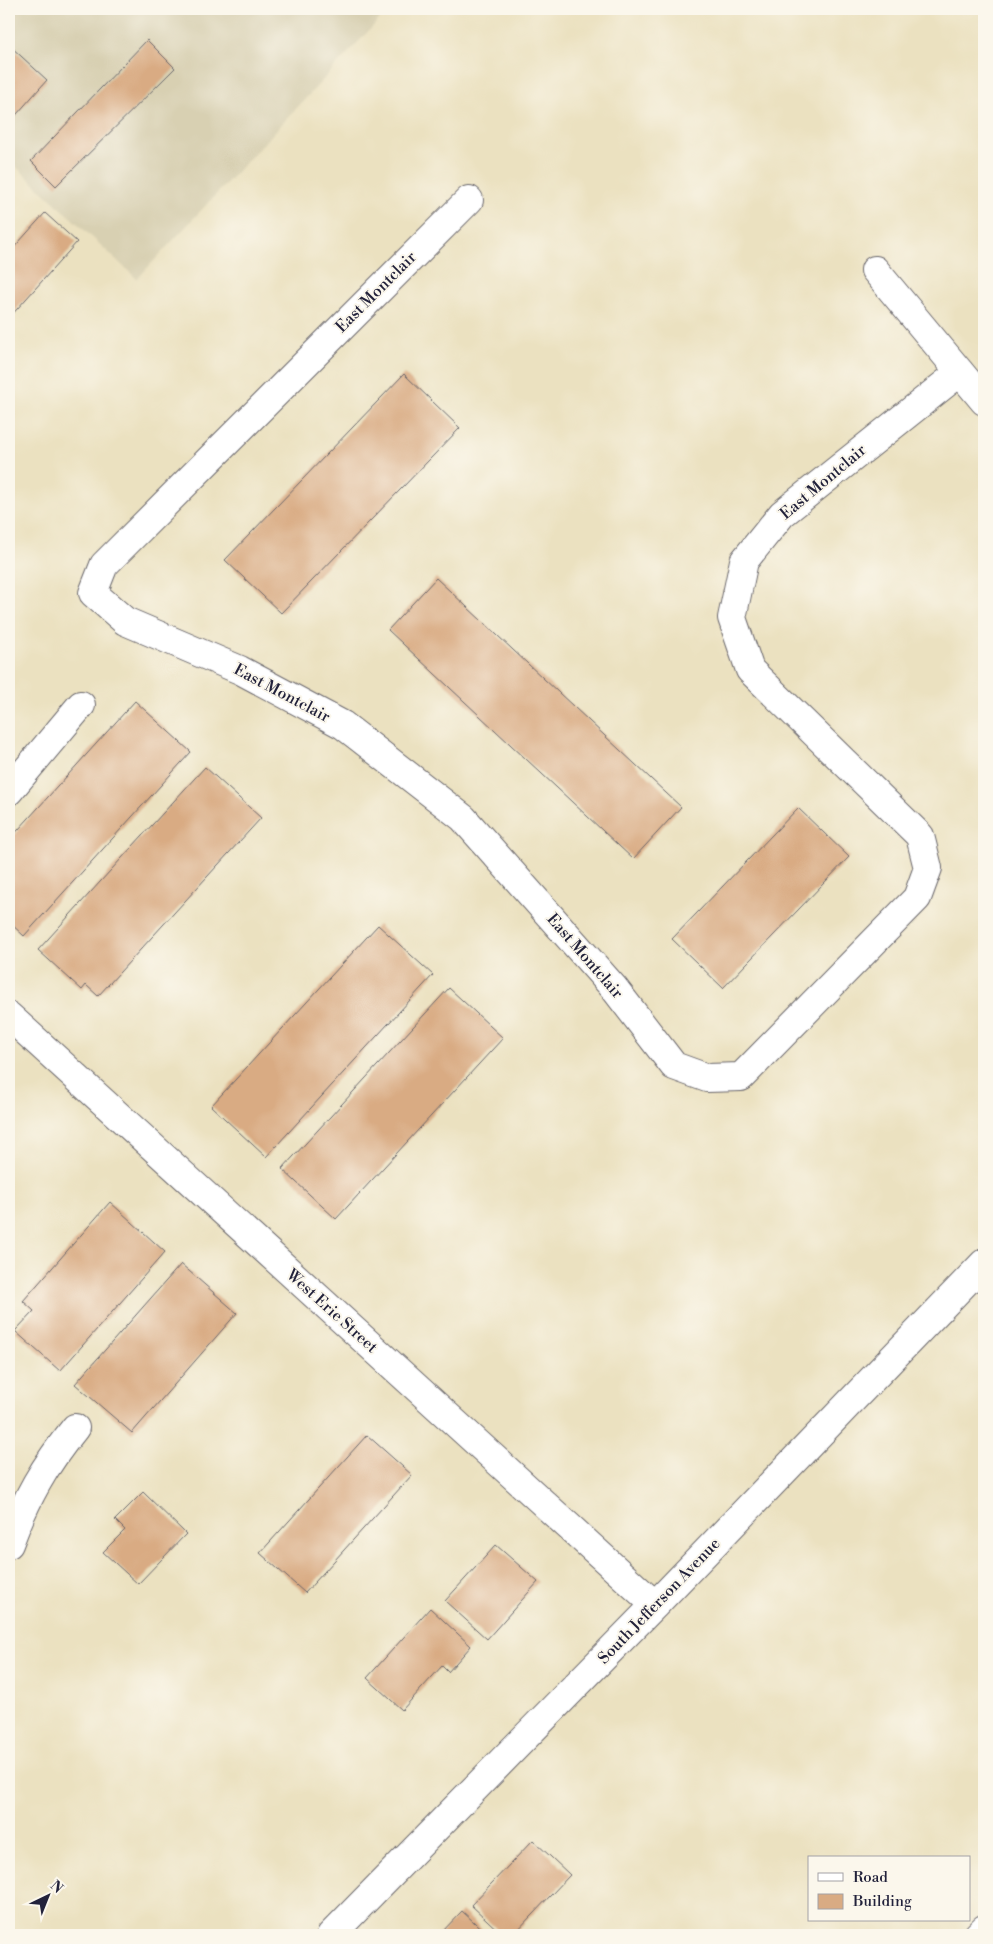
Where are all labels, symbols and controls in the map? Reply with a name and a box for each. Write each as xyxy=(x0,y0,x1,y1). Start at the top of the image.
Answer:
street label: East Montclair xyxy=(331,247,421,337)
street label: East Montclair xyxy=(776,440,870,524)
street label: East Montclair xyxy=(230,659,334,727)
street label: East Montclair xyxy=(543,909,627,1003)
street label: West Erie Street xyxy=(281,1264,382,1357)
street label: South Jefferson Avenue xyxy=(594,1534,724,1668)
legend xyxy=(808,1856,970,1922)
text: Road xyxy=(853,1868,888,1887)
north arrow xyxy=(22,1872,72,1922)
text: N xyxy=(46,1877,66,1898)
text: Building xyxy=(852,1892,912,1911)

